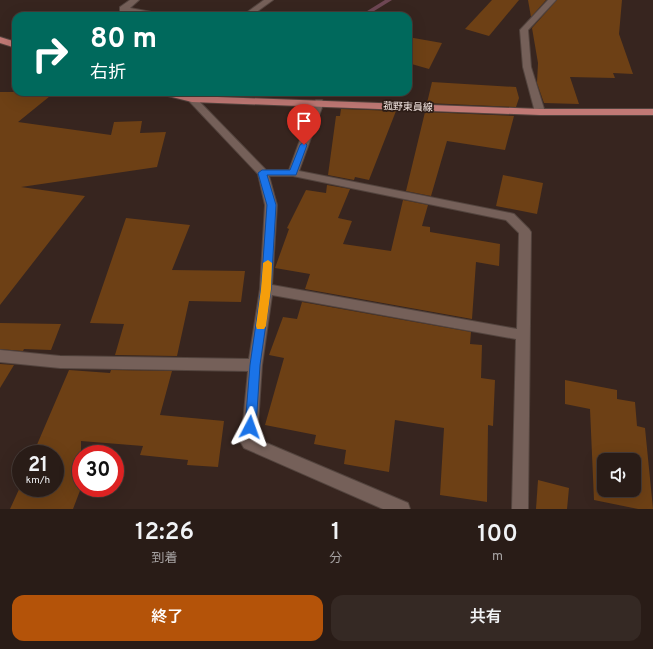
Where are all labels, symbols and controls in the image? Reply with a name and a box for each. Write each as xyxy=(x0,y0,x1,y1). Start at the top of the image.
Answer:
text: 80 m xyxy=(90,22,157,58)
icon: right xyxy=(24,28,76,80)
text: 右折 xyxy=(90,62,126,85)
street label: 菰野東員線 xyxy=(383,100,433,115)
pin xyxy=(287,104,321,145)
icon: arrive xyxy=(293,110,315,132)
position arrow xyxy=(229,406,271,448)
speed limit sign: 30 xyxy=(72,445,124,497)
text: 21 xyxy=(28,453,48,479)
map controls xyxy=(597,453,641,497)
button: sound xyxy=(597,453,641,497)
text: km/h xyxy=(26,474,50,487)
text: 12:26 xyxy=(135,518,194,548)
text: 1 xyxy=(331,518,340,548)
text: 100 xyxy=(477,520,518,550)
text: m xyxy=(492,549,503,565)
text: 到着 xyxy=(152,551,178,567)
text: 分 xyxy=(329,551,342,567)
button: 終了 xyxy=(12,595,323,641)
button: 共有 xyxy=(331,595,641,641)

